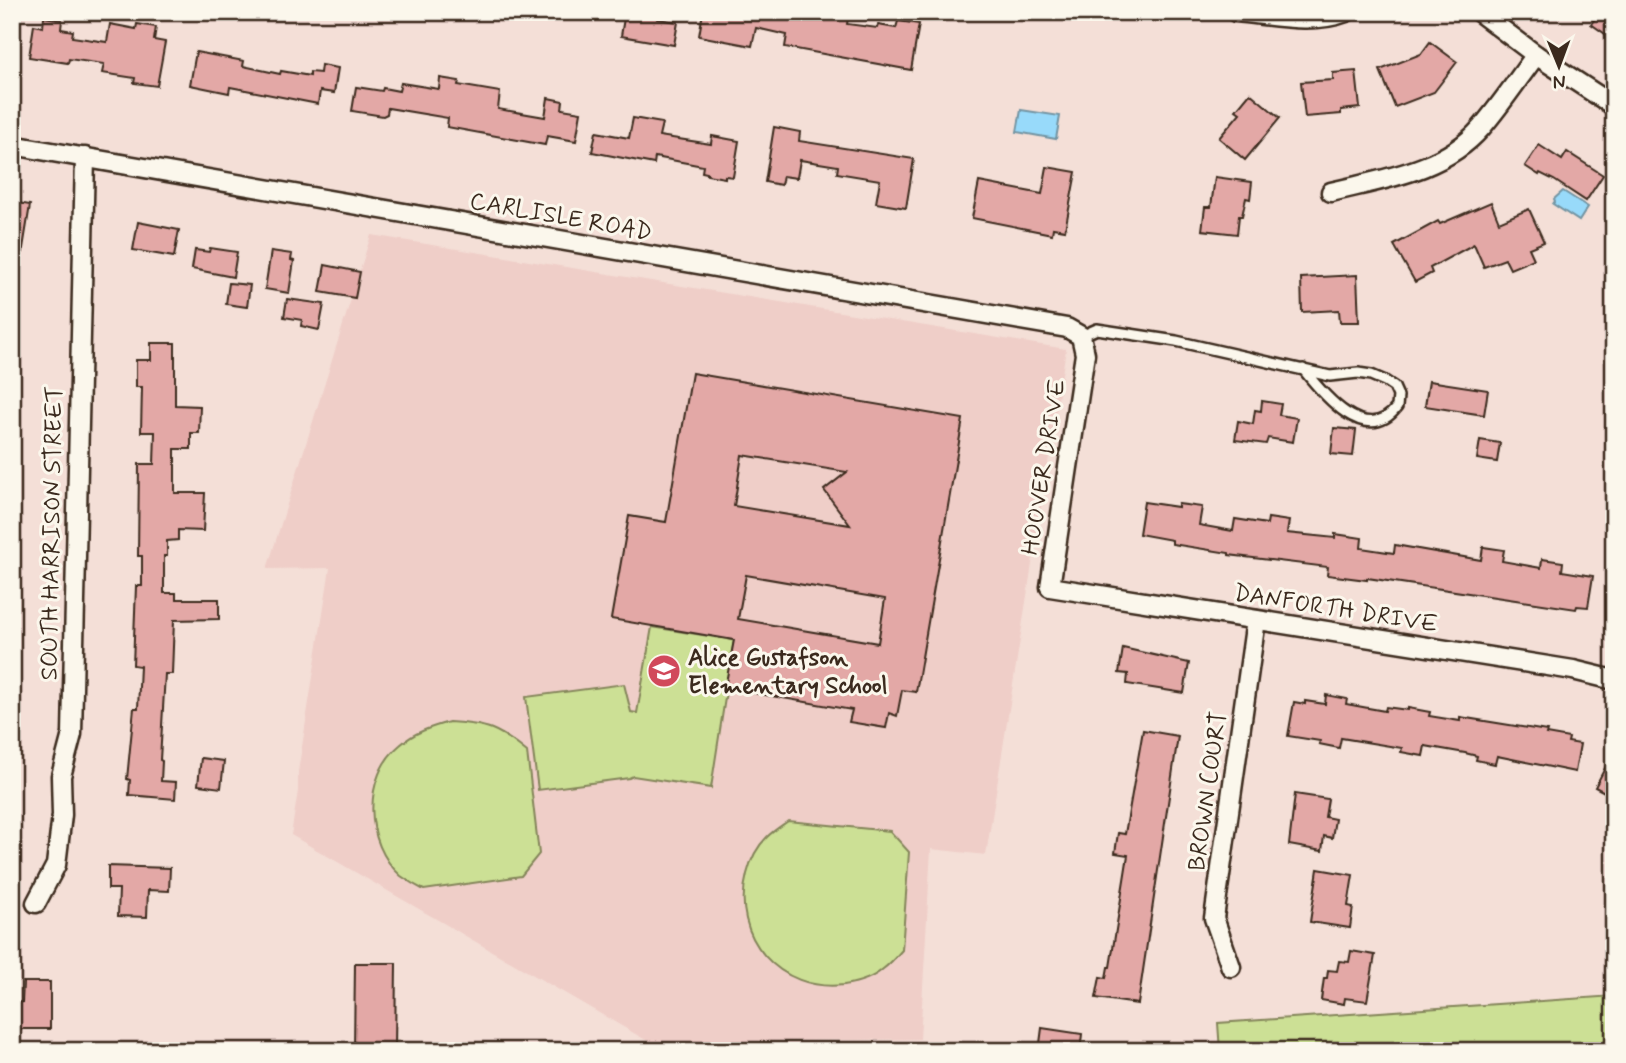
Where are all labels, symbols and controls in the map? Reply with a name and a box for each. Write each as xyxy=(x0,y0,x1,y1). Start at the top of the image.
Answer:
north arrow xyxy=(1524,32,1594,102)
text: N xyxy=(1553,69,1566,94)
street label: CARLISLE ROAD xyxy=(467,186,654,249)
street label: HOOVER DRIVE xyxy=(1015,377,1074,557)
street label: SOUTH HARRISON STREET xyxy=(34,385,71,681)
street label: DANFORTH DRIVE xyxy=(1232,578,1440,641)
place label: Alice Gustafson Elementary School xyxy=(688,643,888,702)
school or university icon: Alice Gustafson Elementary School xyxy=(645,652,683,690)
street label: BROWN COURT xyxy=(1182,709,1235,873)

